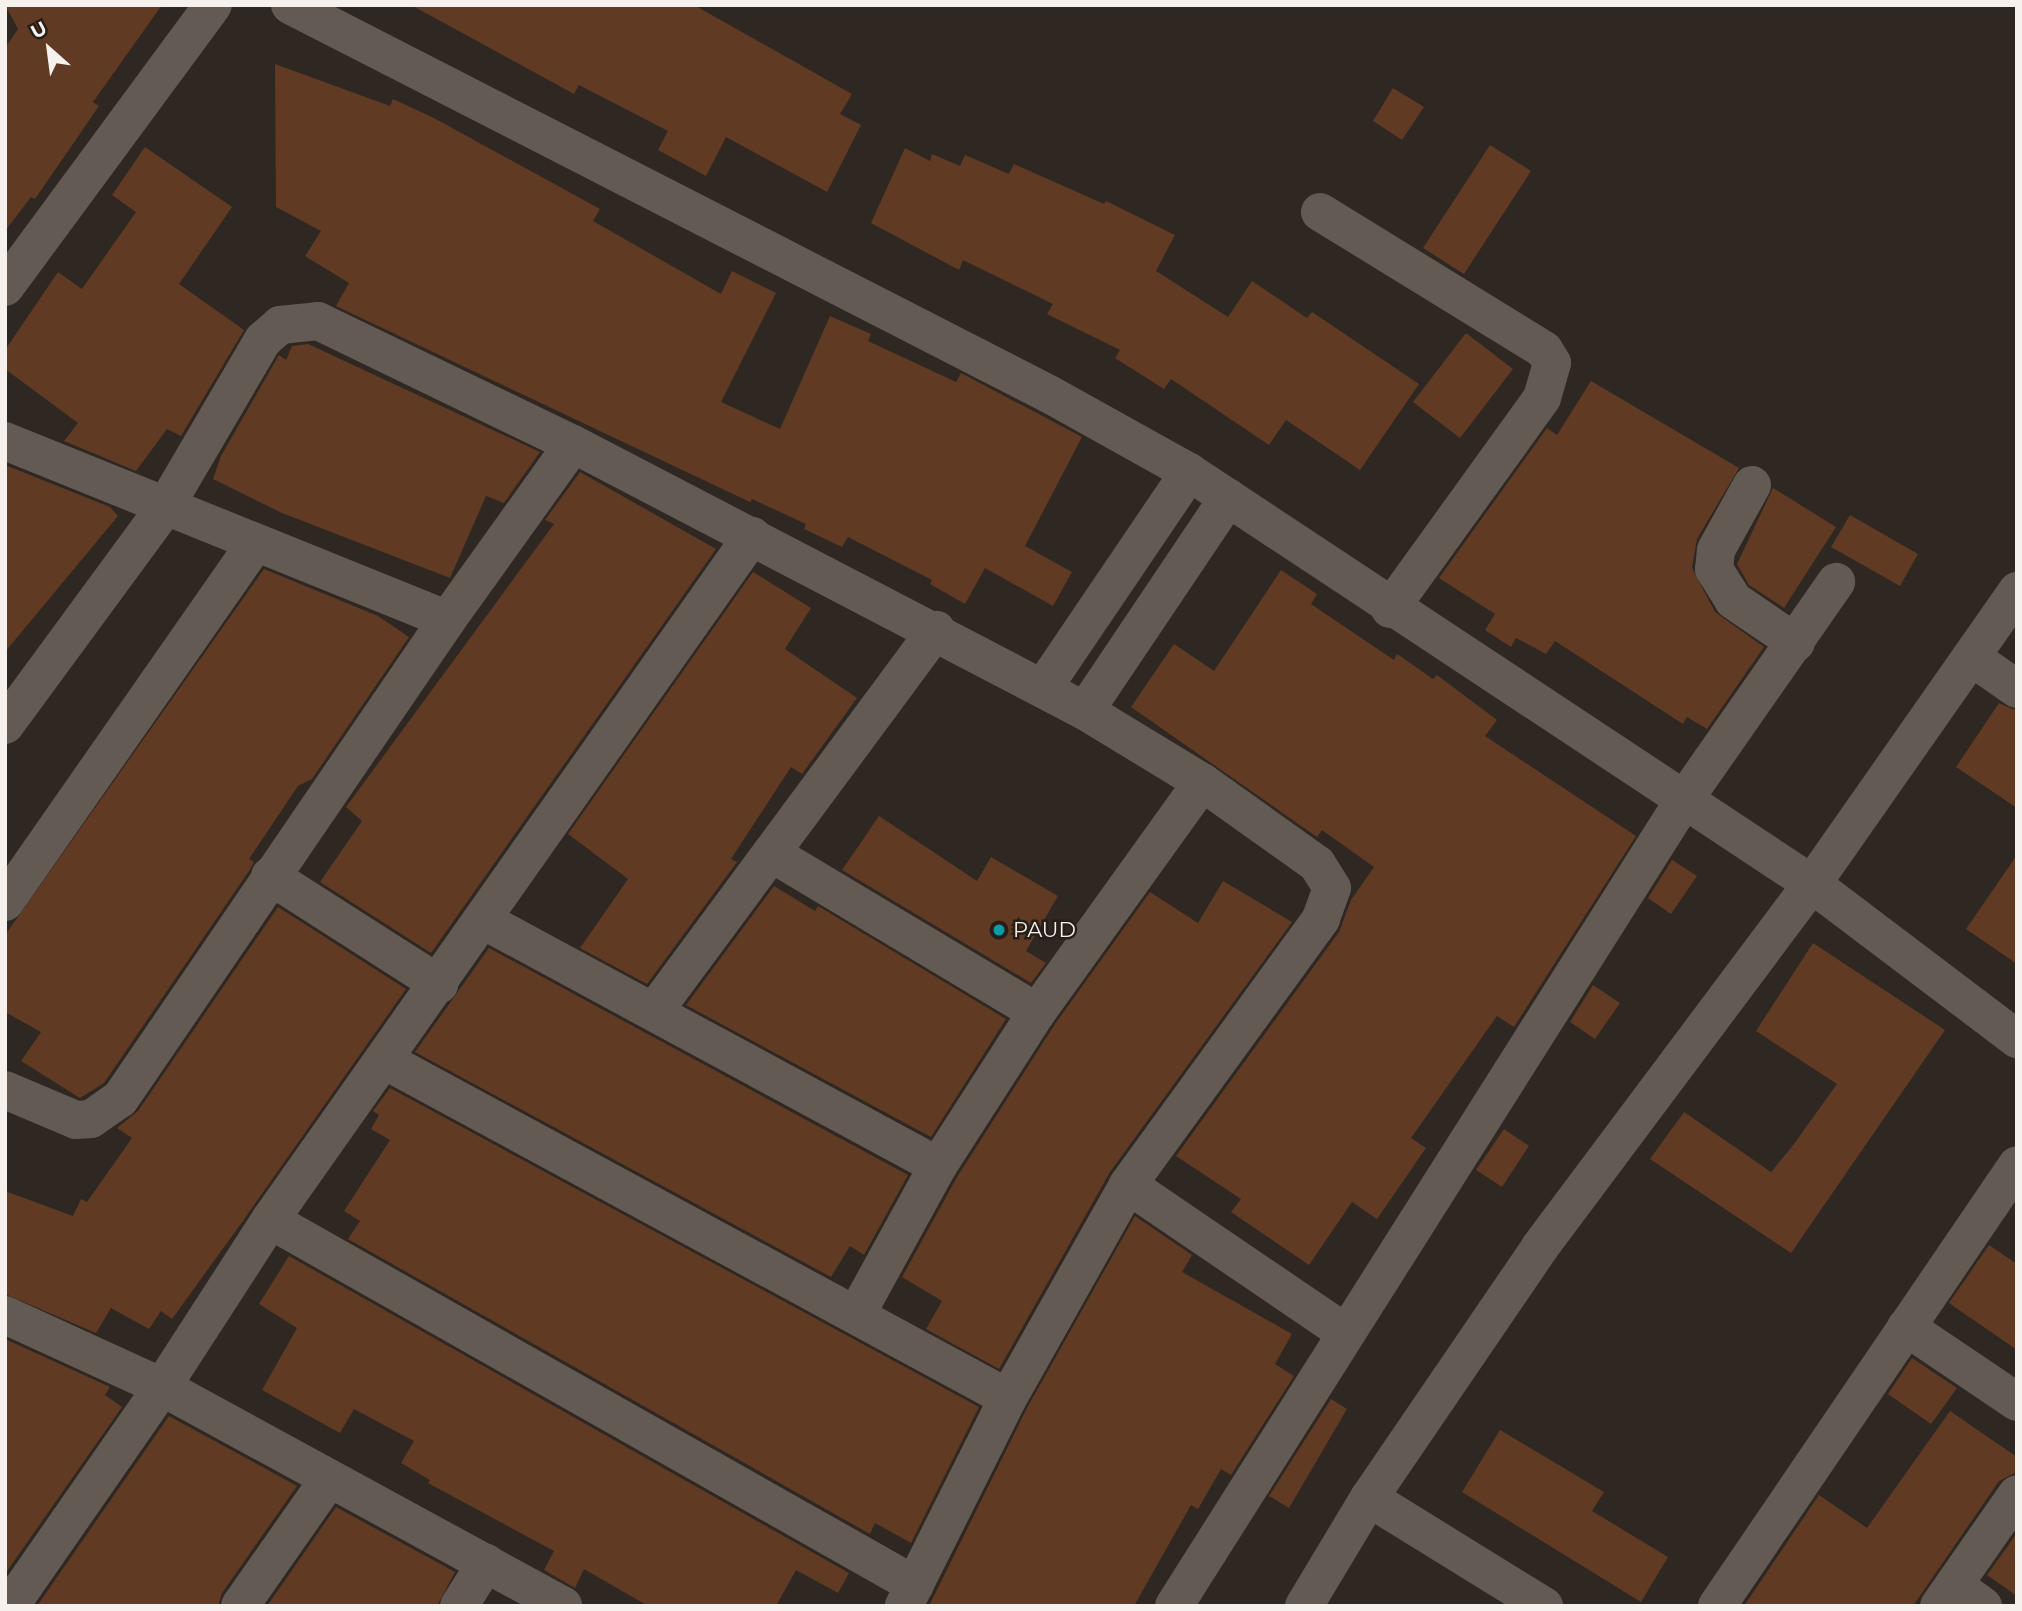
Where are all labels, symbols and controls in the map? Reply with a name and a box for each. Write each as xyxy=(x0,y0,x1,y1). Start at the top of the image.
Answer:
north arrow xyxy=(14,14,84,84)
text: U xyxy=(27,16,51,44)
place label: PAUD xyxy=(1013,917,1076,943)
marker: PAUD xyxy=(991,922,1007,938)

